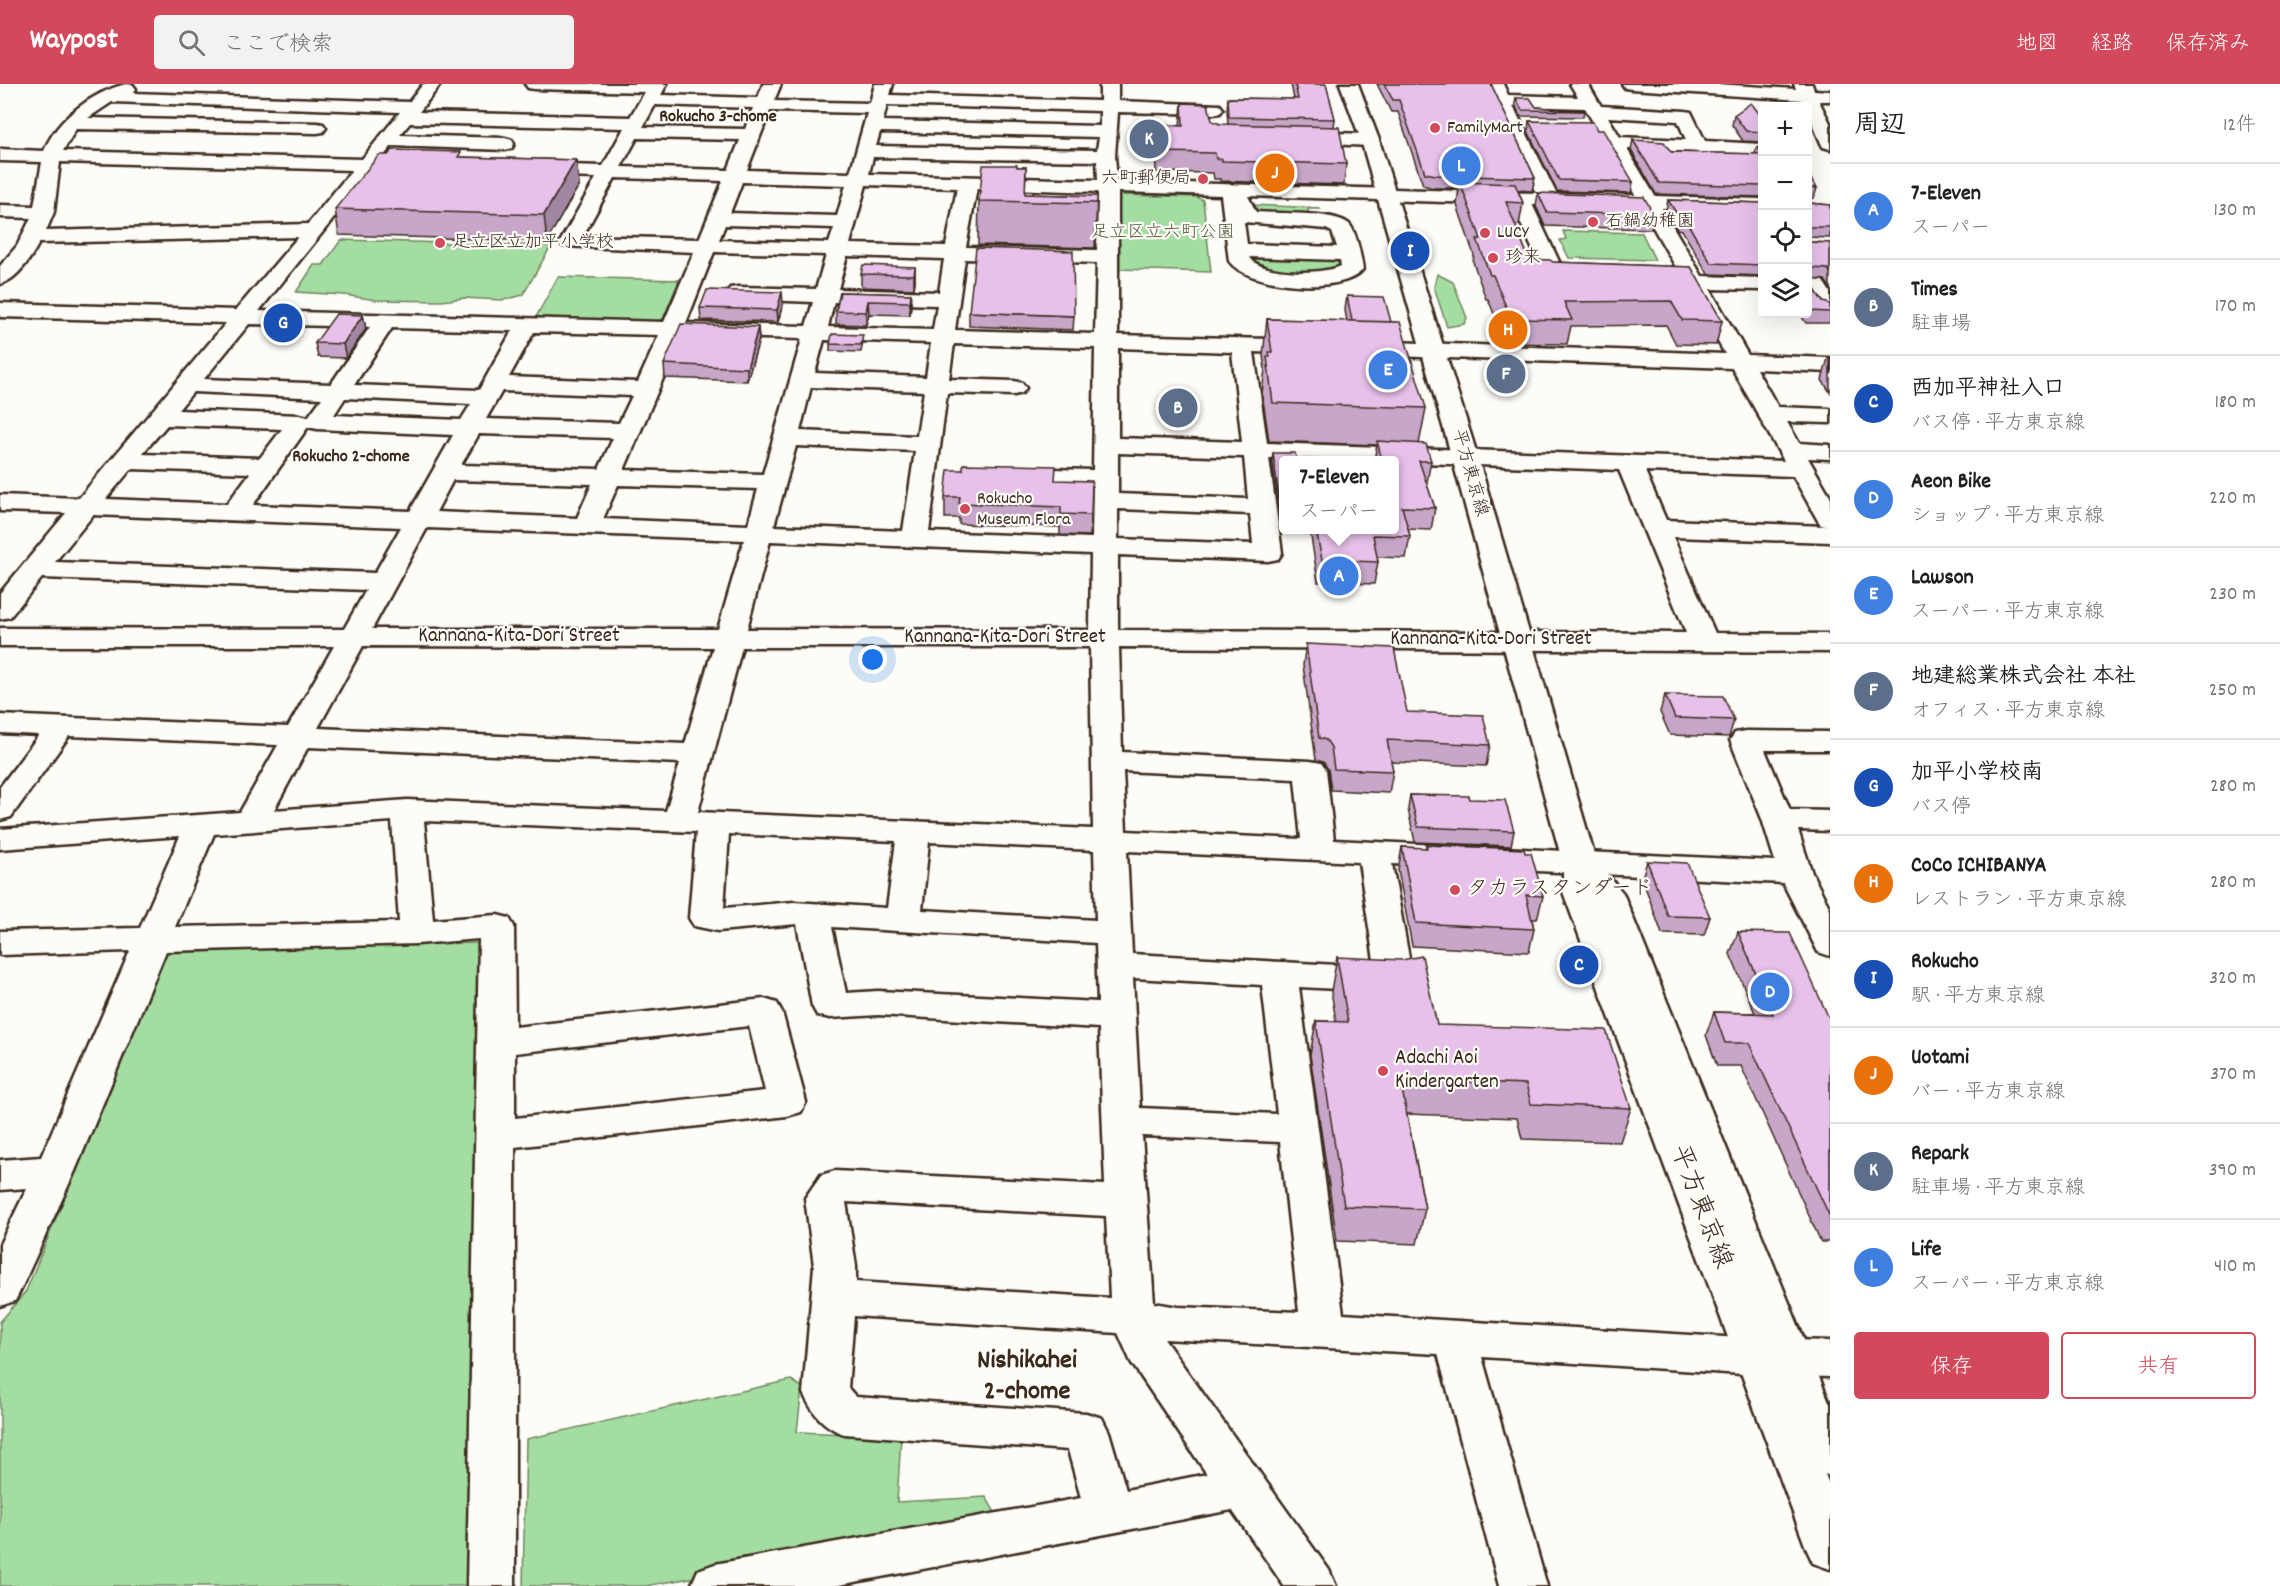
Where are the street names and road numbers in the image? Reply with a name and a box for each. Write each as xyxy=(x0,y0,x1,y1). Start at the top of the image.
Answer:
street label: 平方東京線 xyxy=(1445,426,1493,520)
street label: Kannana-Kita-Dori Street xyxy=(418,622,620,652)
street label: Kannana-Kita-Dori Street xyxy=(904,623,1106,653)
street label: Kannana-Kita-Dori Street xyxy=(1390,625,1592,655)
street label: 平方東京線 xyxy=(1659,1140,1741,1274)

